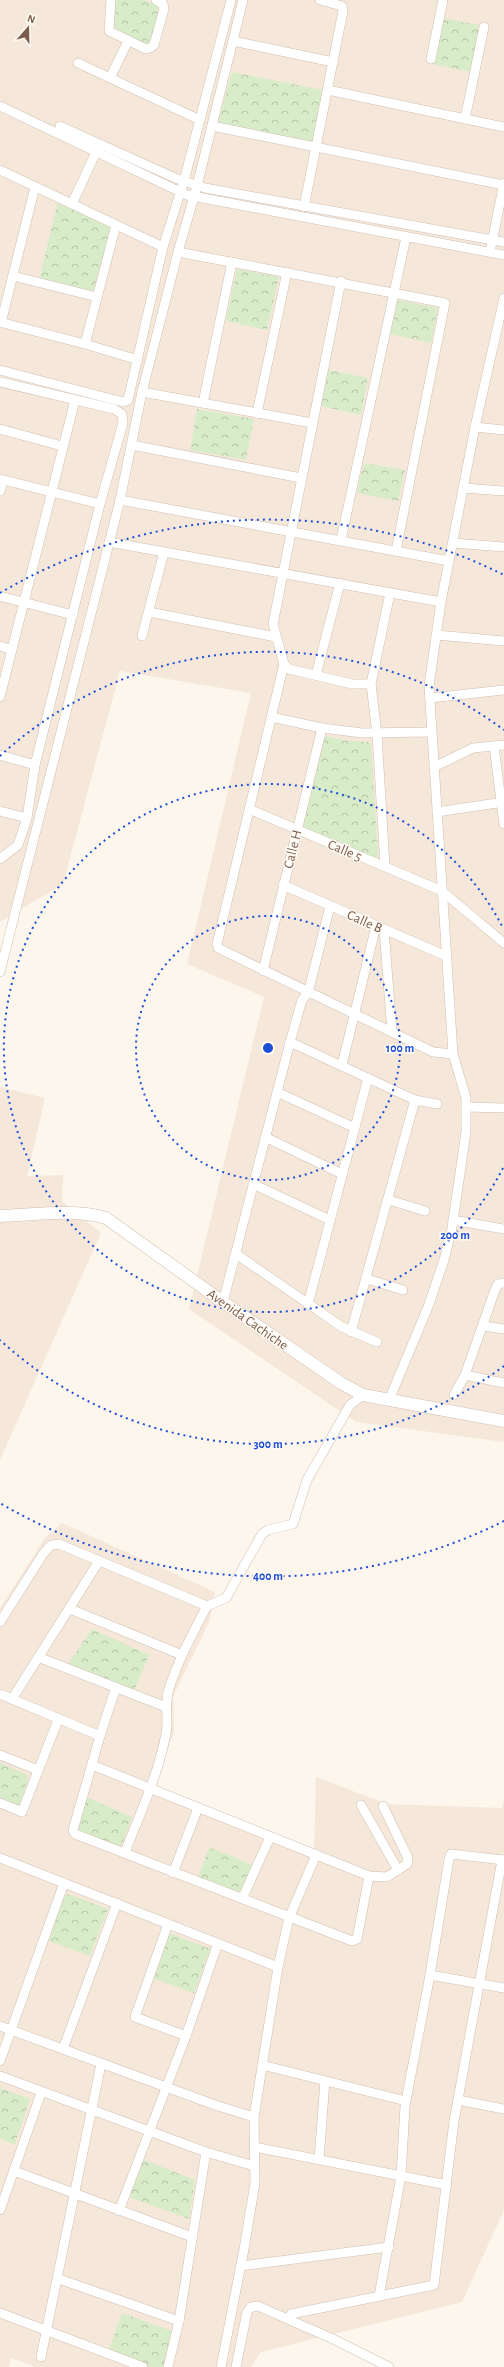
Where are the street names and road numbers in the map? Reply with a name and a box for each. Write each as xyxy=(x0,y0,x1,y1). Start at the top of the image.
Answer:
street label: Calle H xyxy=(281,829,304,870)
street label: Calle 5 xyxy=(326,838,364,864)
street label: Calle B xyxy=(345,908,384,936)
street label: Avenida Cachiche xyxy=(204,1287,291,1353)

